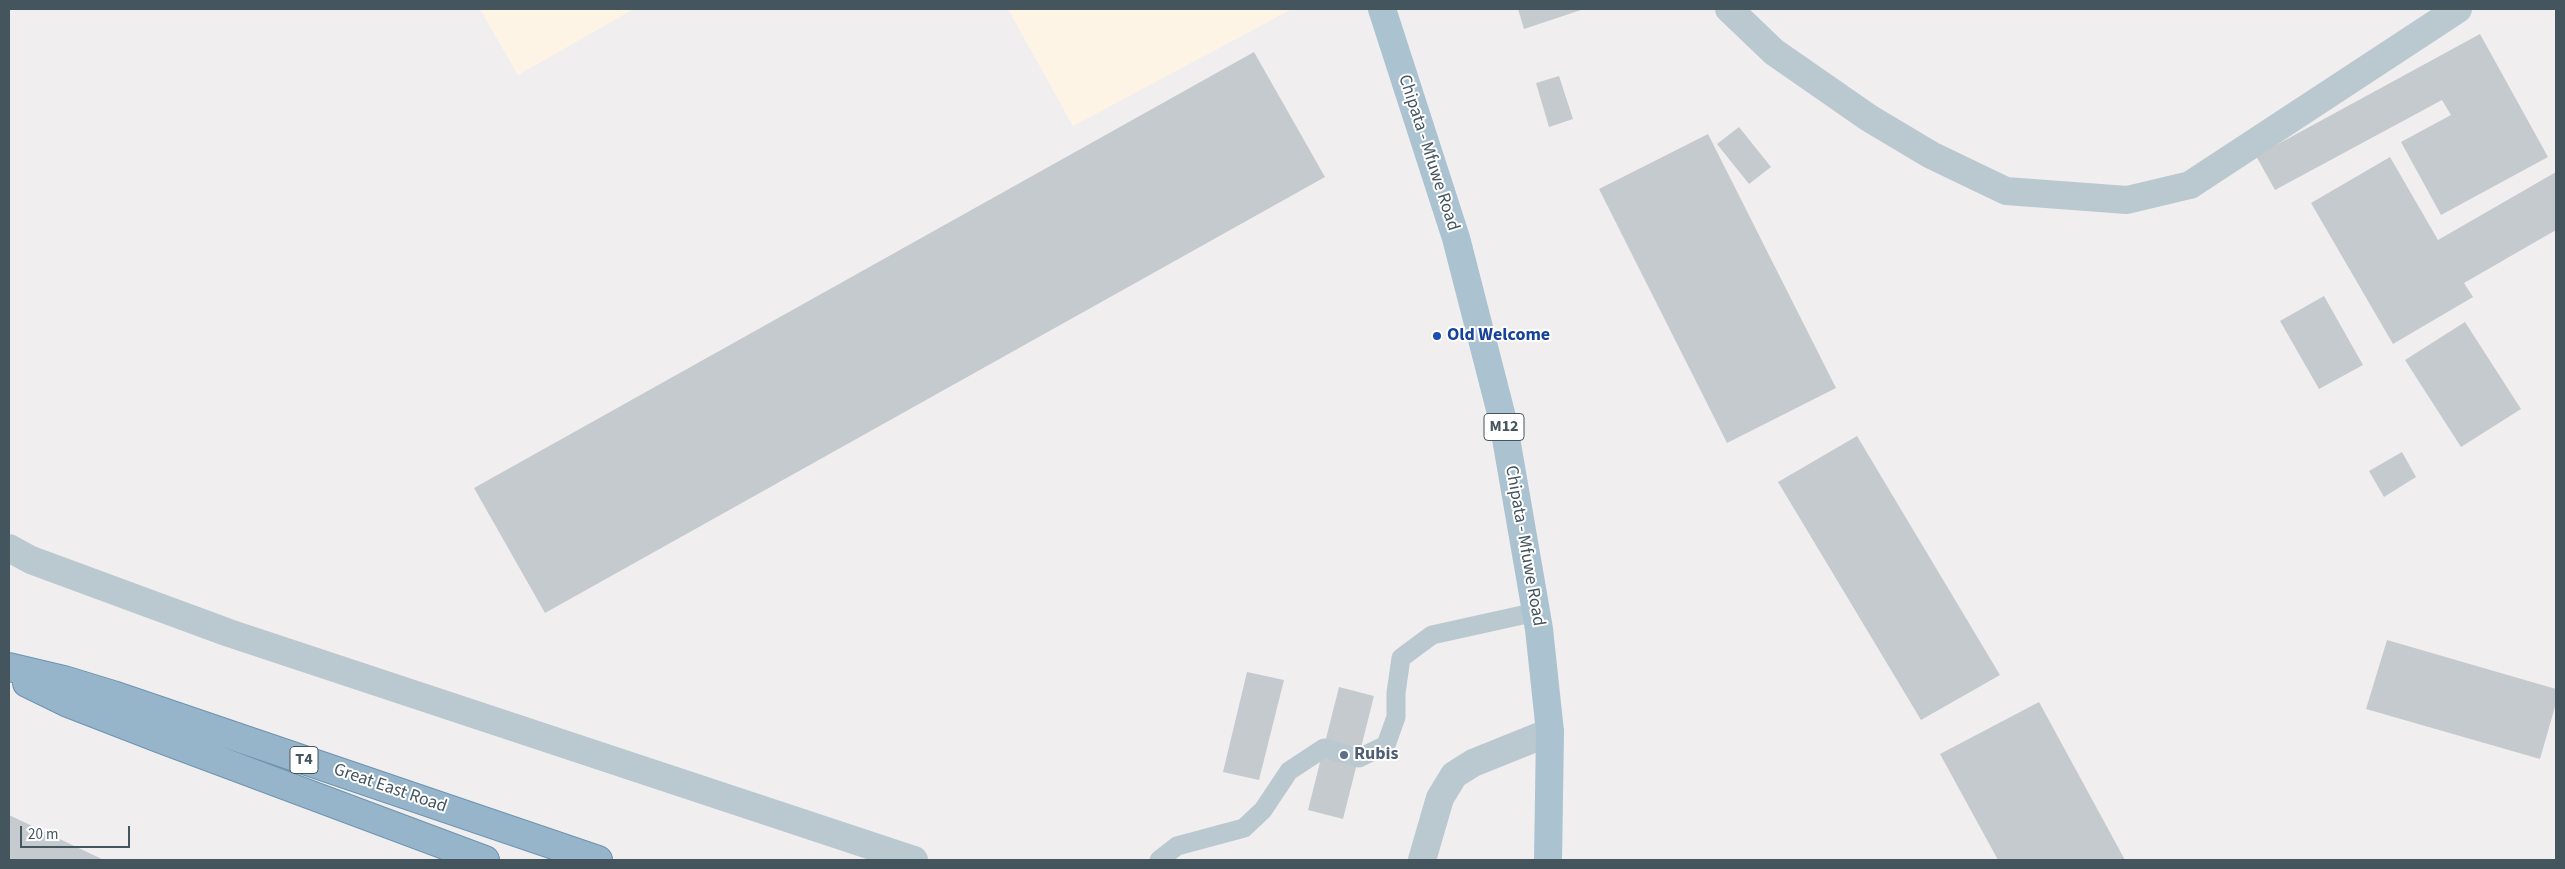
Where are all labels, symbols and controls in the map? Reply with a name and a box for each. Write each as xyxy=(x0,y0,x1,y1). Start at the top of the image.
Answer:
street label: Chipata - Mfuwe Road xyxy=(1393,72,1463,234)
place label: Old Welcome xyxy=(1447,325,1550,347)
marker: Old Welcome xyxy=(1431,330,1443,342)
road number: M12 xyxy=(1484,414,1524,441)
street label: Chipata - Mfuwe Road xyxy=(1499,464,1549,628)
place label: Rubis xyxy=(1354,744,1399,766)
road number: T4 xyxy=(290,746,318,774)
marker: Rubis xyxy=(1338,749,1350,761)
street label: Great East Road xyxy=(331,760,449,818)
scale bar xyxy=(22,816,132,848)
text: 20 m xyxy=(28,824,58,845)

